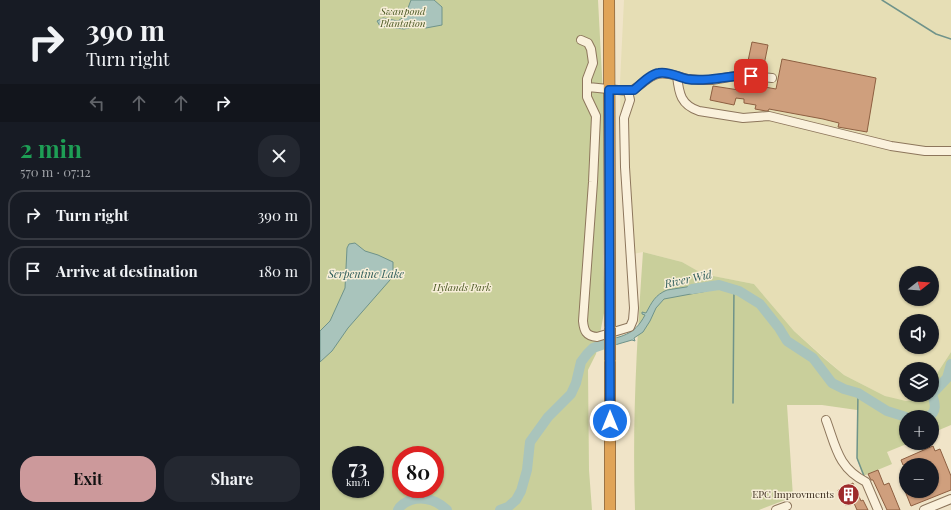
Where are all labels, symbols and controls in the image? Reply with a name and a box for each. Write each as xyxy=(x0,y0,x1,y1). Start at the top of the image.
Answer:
park label: Swanpond Plantation xyxy=(379,4,426,30)
text: 390 m xyxy=(86,11,165,48)
icon: right xyxy=(20,16,72,68)
text: Turn right xyxy=(86,47,169,71)
pin xyxy=(734,59,768,93)
icon: arrive xyxy=(740,65,762,87)
icon: left xyxy=(86,92,108,114)
icon: ahead xyxy=(128,92,150,114)
icon: ahead xyxy=(170,92,192,114)
icon: right xyxy=(212,92,234,114)
text: 2 min xyxy=(20,132,82,164)
button: close xyxy=(258,135,300,177)
text: 570 m · 07:12 xyxy=(20,163,91,180)
icon: right xyxy=(22,204,44,226)
text: Turn right xyxy=(56,205,129,225)
text: 390 m xyxy=(258,205,298,225)
icon: arrive xyxy=(22,260,44,282)
text: Arrive at destination xyxy=(56,261,198,281)
text: 180 m xyxy=(259,261,298,281)
water label: Serpentine Lake xyxy=(327,266,404,281)
water label: River Wid xyxy=(662,266,714,291)
north arrow xyxy=(899,266,939,306)
map controls xyxy=(899,266,939,498)
park label: Hylands Park xyxy=(432,280,491,294)
button: sound xyxy=(899,314,939,354)
button: layers xyxy=(899,362,939,402)
position arrow xyxy=(589,400,631,442)
button: + xyxy=(899,410,939,450)
speed limit sign: 80 xyxy=(392,446,444,498)
text: 73 xyxy=(349,453,367,480)
button: Exit xyxy=(20,456,156,502)
button: Share xyxy=(164,456,300,502)
button: − xyxy=(899,458,939,498)
text: km/h xyxy=(346,475,370,489)
building icon: EPC Improvments xyxy=(836,481,862,507)
place label: EPC Improvments xyxy=(752,487,834,501)

